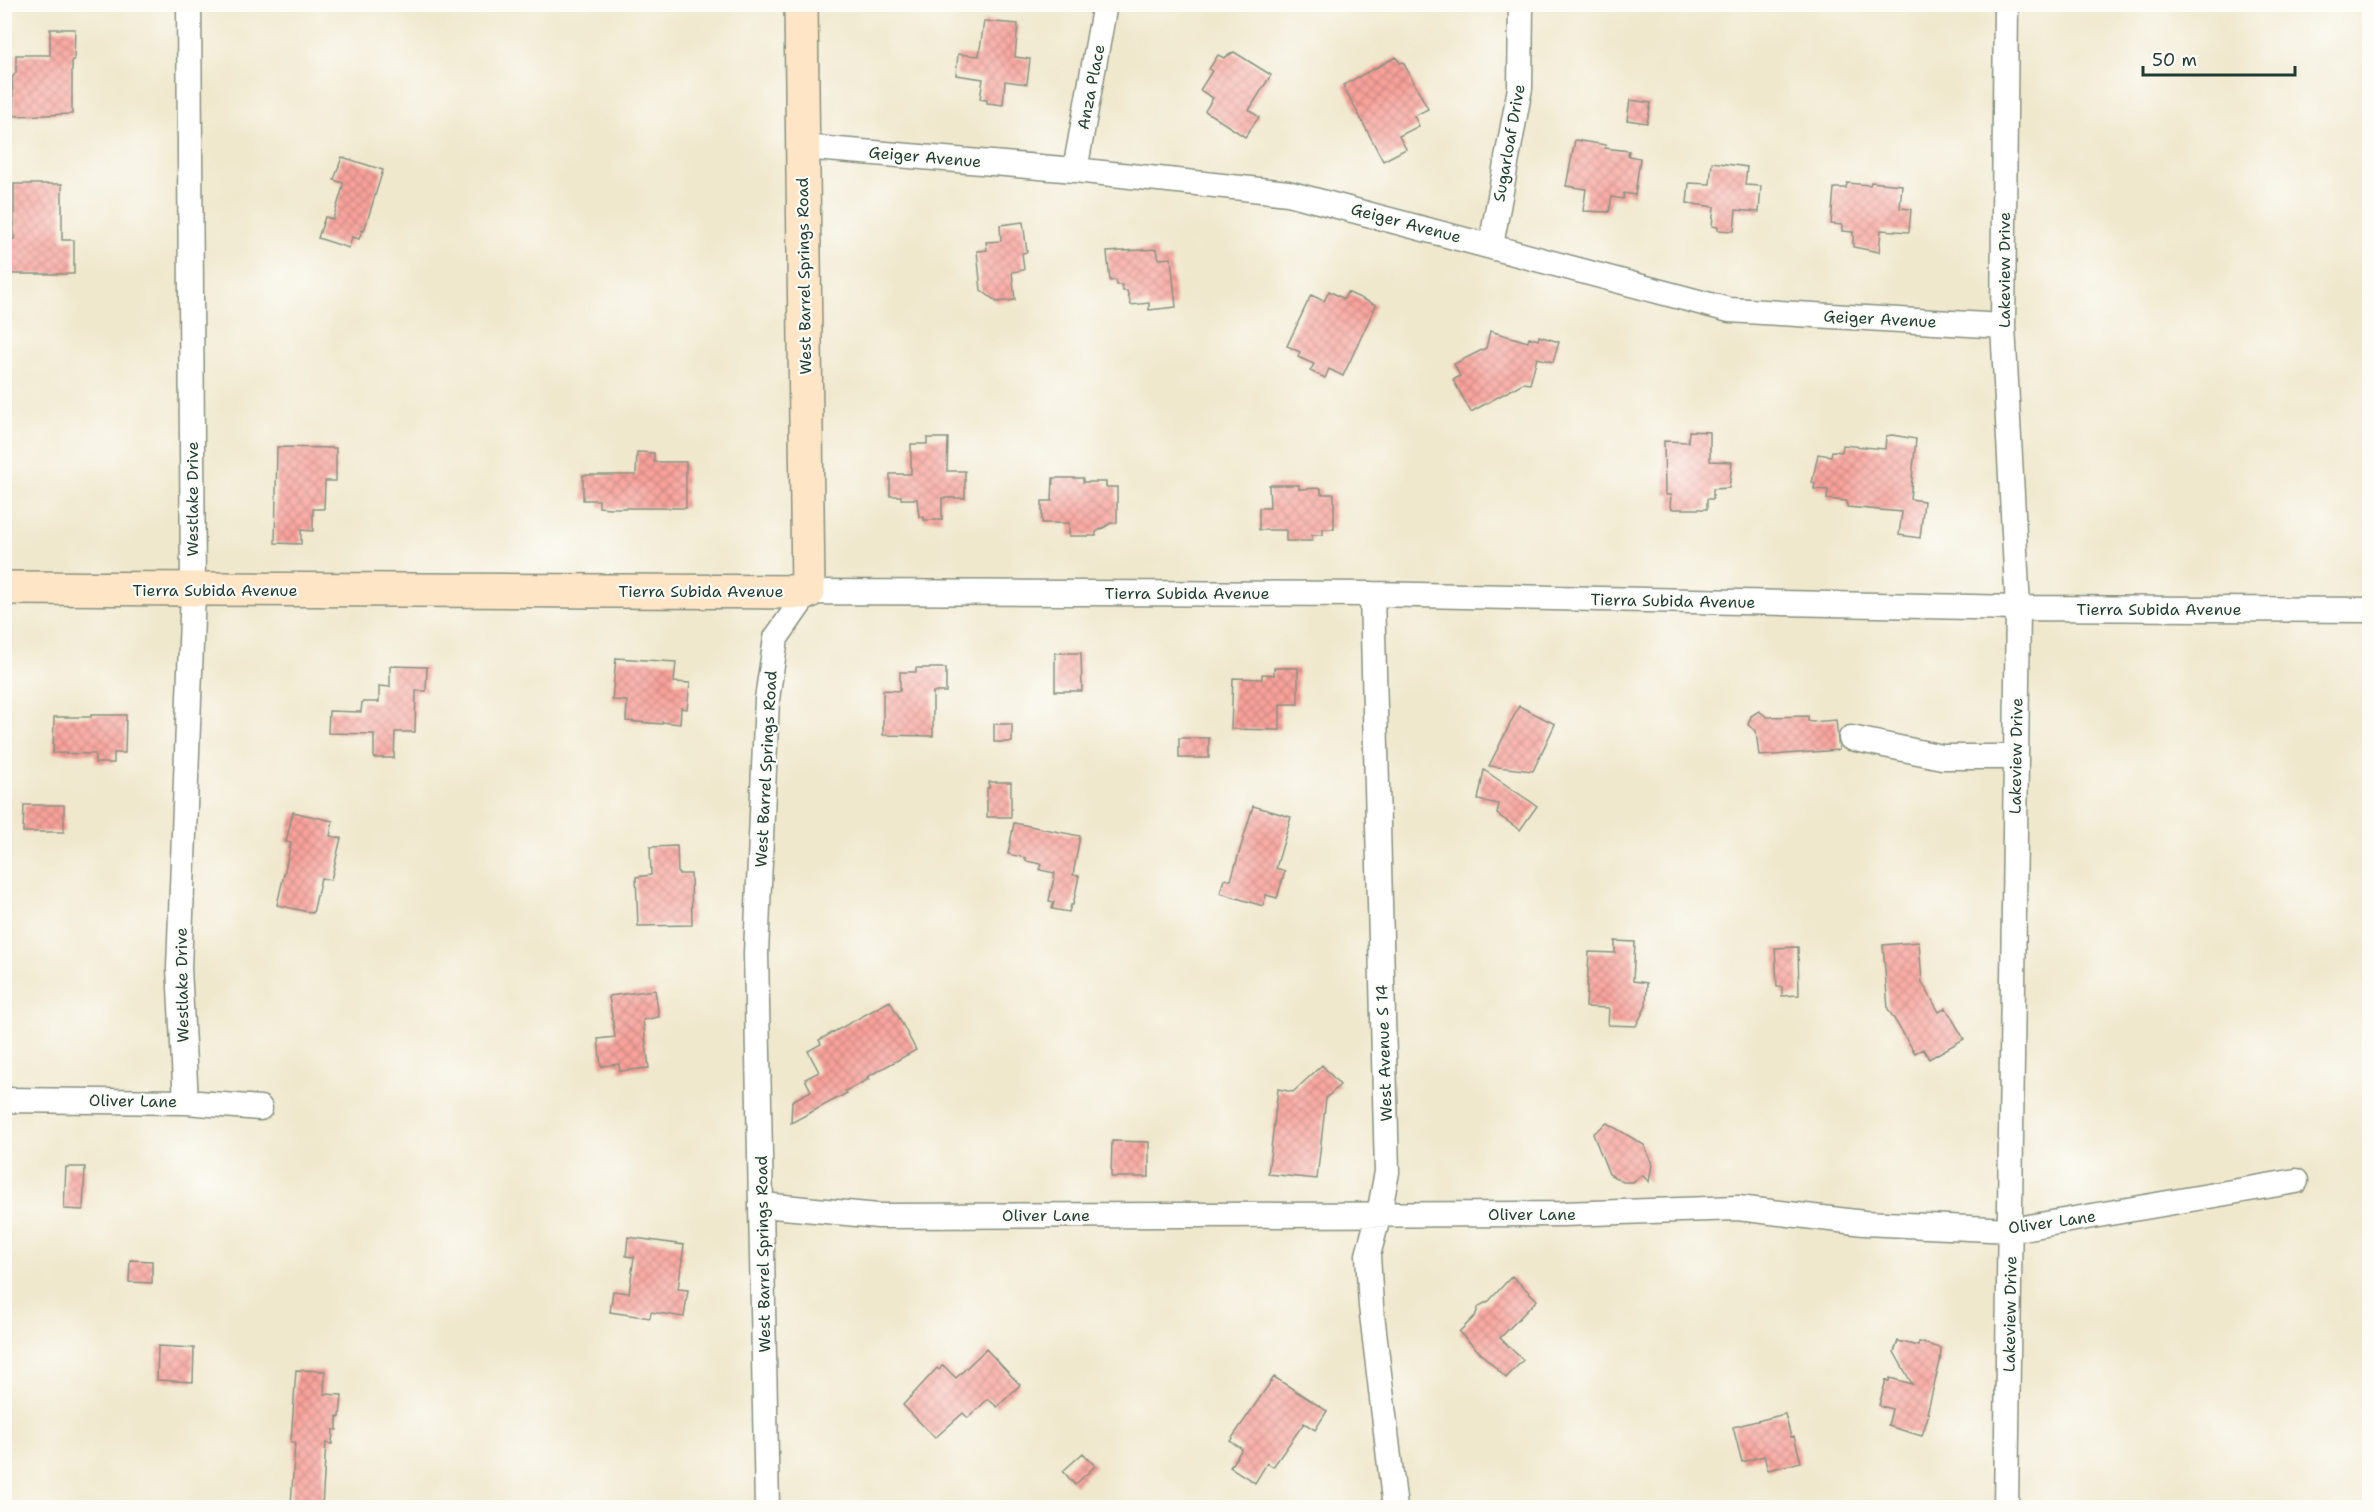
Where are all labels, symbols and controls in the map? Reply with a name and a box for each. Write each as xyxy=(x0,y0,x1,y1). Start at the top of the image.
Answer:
scale bar xyxy=(2143,39,2294,77)
street label: Anza Place xyxy=(1072,43,1110,131)
text: 50 m xyxy=(2152,48,2197,72)
street label: Sugarloaf Drive xyxy=(1488,83,1530,203)
street label: Geiger Avenue xyxy=(868,142,982,172)
street label: West Barrel Springs Road xyxy=(792,177,816,375)
street label: Geiger Avenue xyxy=(1349,198,1463,248)
street label: Lakeview Drive xyxy=(1994,212,2015,328)
street label: Geiger Avenue xyxy=(1823,306,1937,332)
street label: Westlake Drive xyxy=(182,441,203,557)
street label: Tierra Subida Avenue xyxy=(133,580,297,601)
street label: Tierra Subida Avenue xyxy=(619,581,783,602)
street label: Tierra Subida Avenue xyxy=(1105,583,1269,604)
street label: Tierra Subida Avenue xyxy=(1590,589,1756,613)
street label: Tierra Subida Avenue xyxy=(2077,599,2241,620)
street label: West Barrel Springs Road xyxy=(750,670,782,868)
street label: Lakeview Drive xyxy=(2004,698,2028,814)
street label: Westlake Drive xyxy=(170,927,194,1043)
street label: West Avenue S 14 xyxy=(1371,984,1397,1122)
street label: Oliver Lane xyxy=(89,1090,177,1112)
street label: West Barrel Springs Road xyxy=(751,1155,775,1353)
street label: Oliver Lane xyxy=(1488,1204,1576,1225)
street label: Oliver Lane xyxy=(1002,1205,1090,1226)
street label: Oliver Lane xyxy=(2007,1205,2097,1239)
street label: Lakeview Drive xyxy=(1998,1256,2022,1372)

